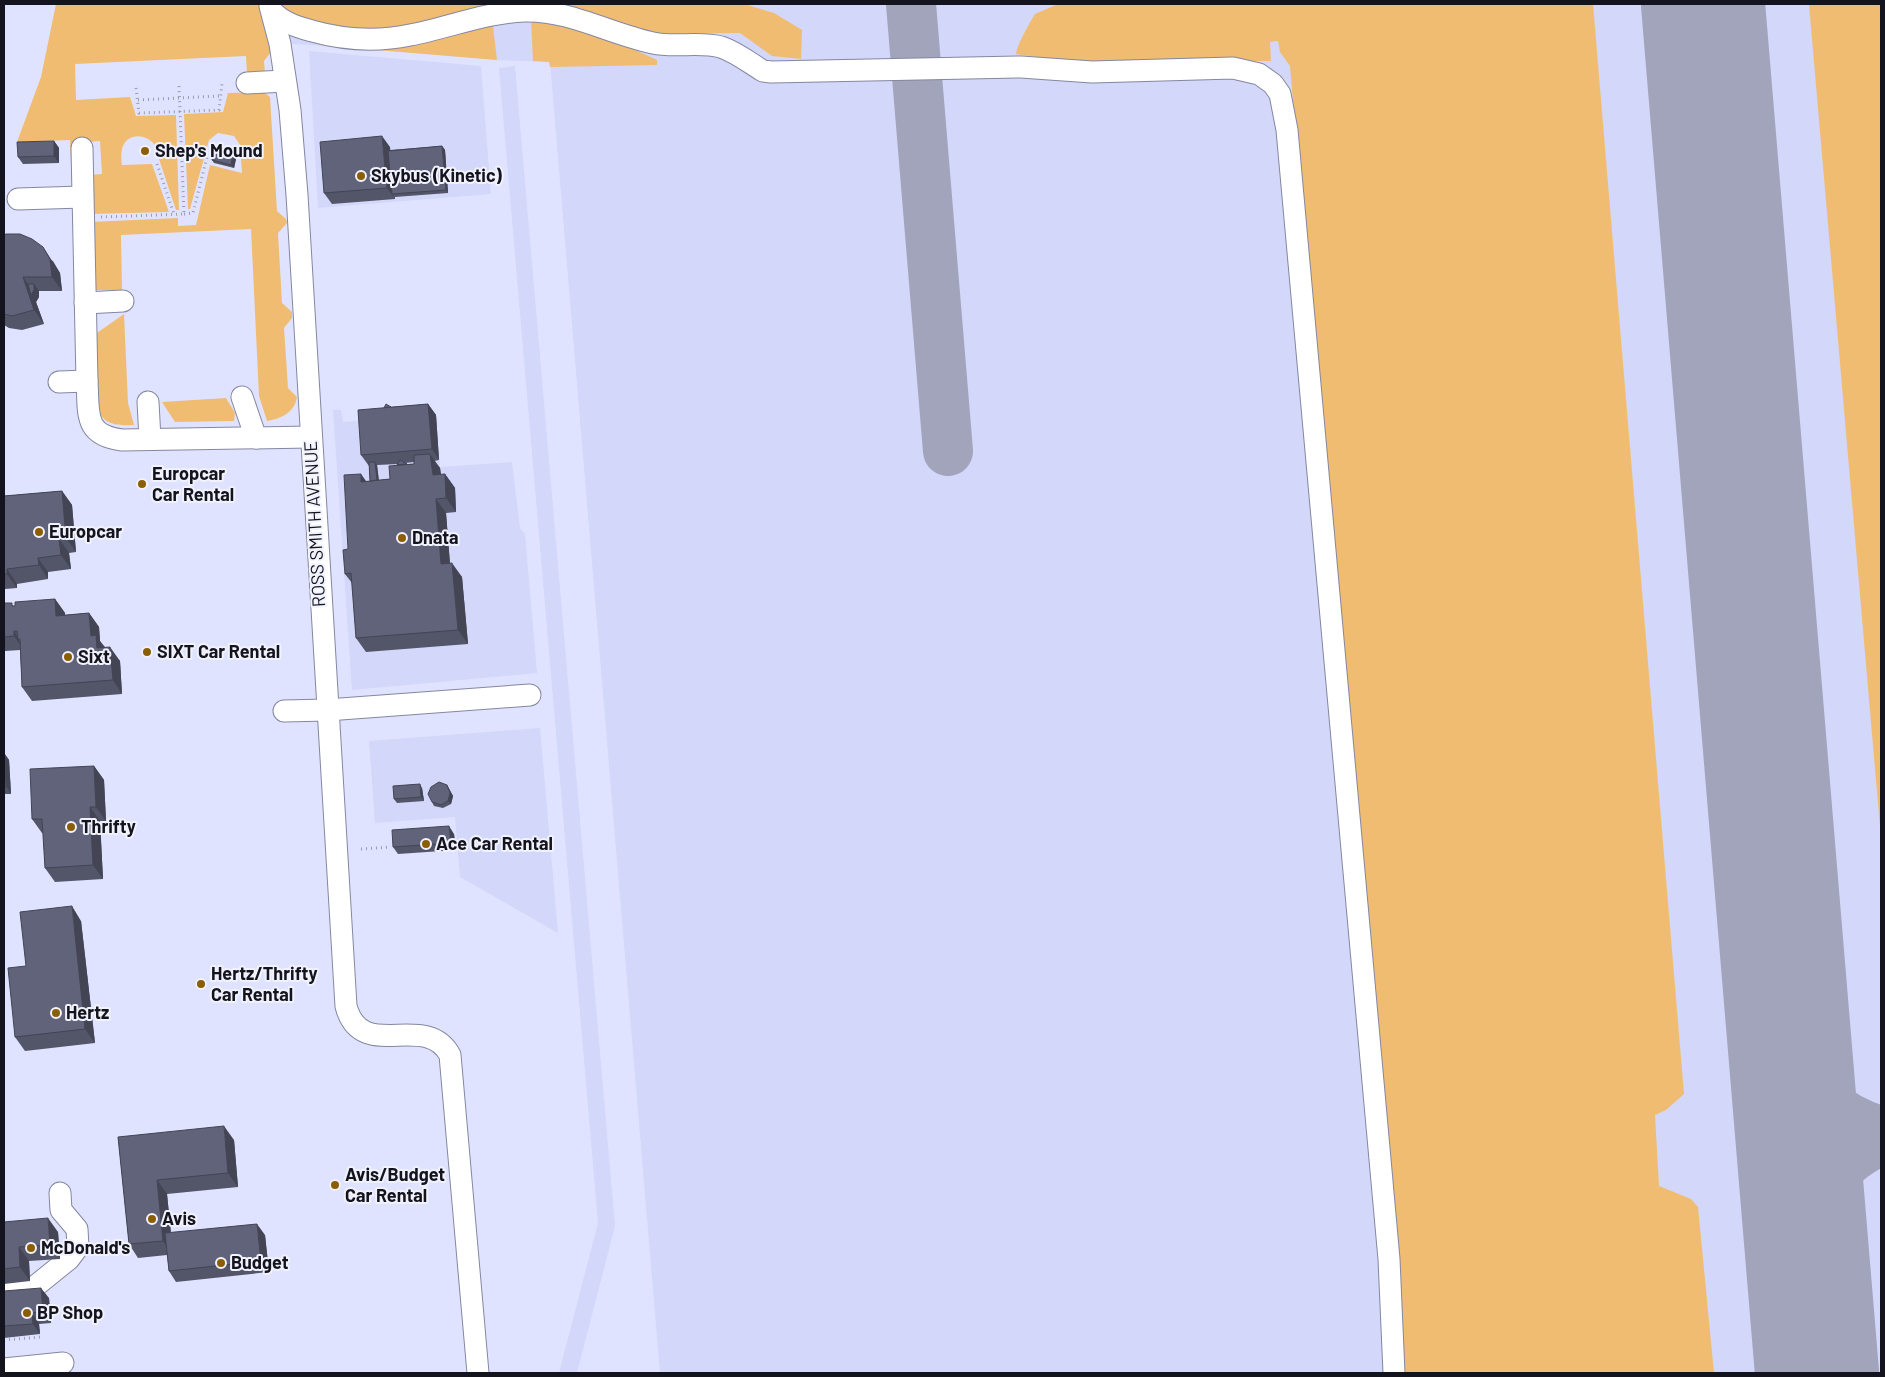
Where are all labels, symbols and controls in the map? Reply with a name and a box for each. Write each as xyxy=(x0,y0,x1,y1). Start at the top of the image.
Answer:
place label: Shep's Mound xyxy=(155,139,263,161)
marker: Shep's Mound xyxy=(139,145,151,157)
place label: Skybus (Kinetic) xyxy=(371,164,503,186)
marker: Skybus (Kinetic) xyxy=(355,170,367,182)
street label: ROSS SMITH AVENUE xyxy=(299,440,329,608)
place label: Europcar Car Rental xyxy=(152,462,234,505)
marker: Europcar Car Rental xyxy=(136,478,148,490)
place label: Europcar xyxy=(49,520,122,542)
marker: Europcar xyxy=(33,526,45,538)
place label: Dnata xyxy=(412,526,459,548)
marker: Dnata xyxy=(396,532,408,544)
place label: SIXT Car Rental xyxy=(157,640,280,662)
place label: Sixt xyxy=(78,645,110,667)
marker: SIXT Car Rental xyxy=(141,646,153,658)
marker: Sixt xyxy=(62,651,74,663)
place label: Thrifty xyxy=(81,815,136,837)
marker: Thrifty xyxy=(65,821,77,833)
place label: Ace Car Rental xyxy=(436,832,553,854)
marker: Ace Car Rental xyxy=(420,838,432,850)
place label: Hertz/Thrifty Car Rental xyxy=(211,962,318,1005)
marker: Hertz/Thrifty Car Rental xyxy=(195,978,207,990)
place label: Hertz xyxy=(66,1001,109,1023)
marker: Hertz xyxy=(50,1007,62,1019)
place label: Avis/Budget Car Rental xyxy=(345,1163,445,1206)
marker: Avis/Budget Car Rental xyxy=(329,1179,341,1191)
place label: Avis xyxy=(162,1207,196,1229)
marker: Avis xyxy=(146,1213,158,1225)
place label: McDonald's xyxy=(41,1236,130,1258)
marker: McDonald's xyxy=(25,1242,37,1254)
place label: Budget xyxy=(231,1251,289,1273)
marker: Budget xyxy=(215,1257,227,1269)
place label: BP Shop xyxy=(37,1301,103,1323)
marker: BP Shop xyxy=(21,1307,33,1319)

